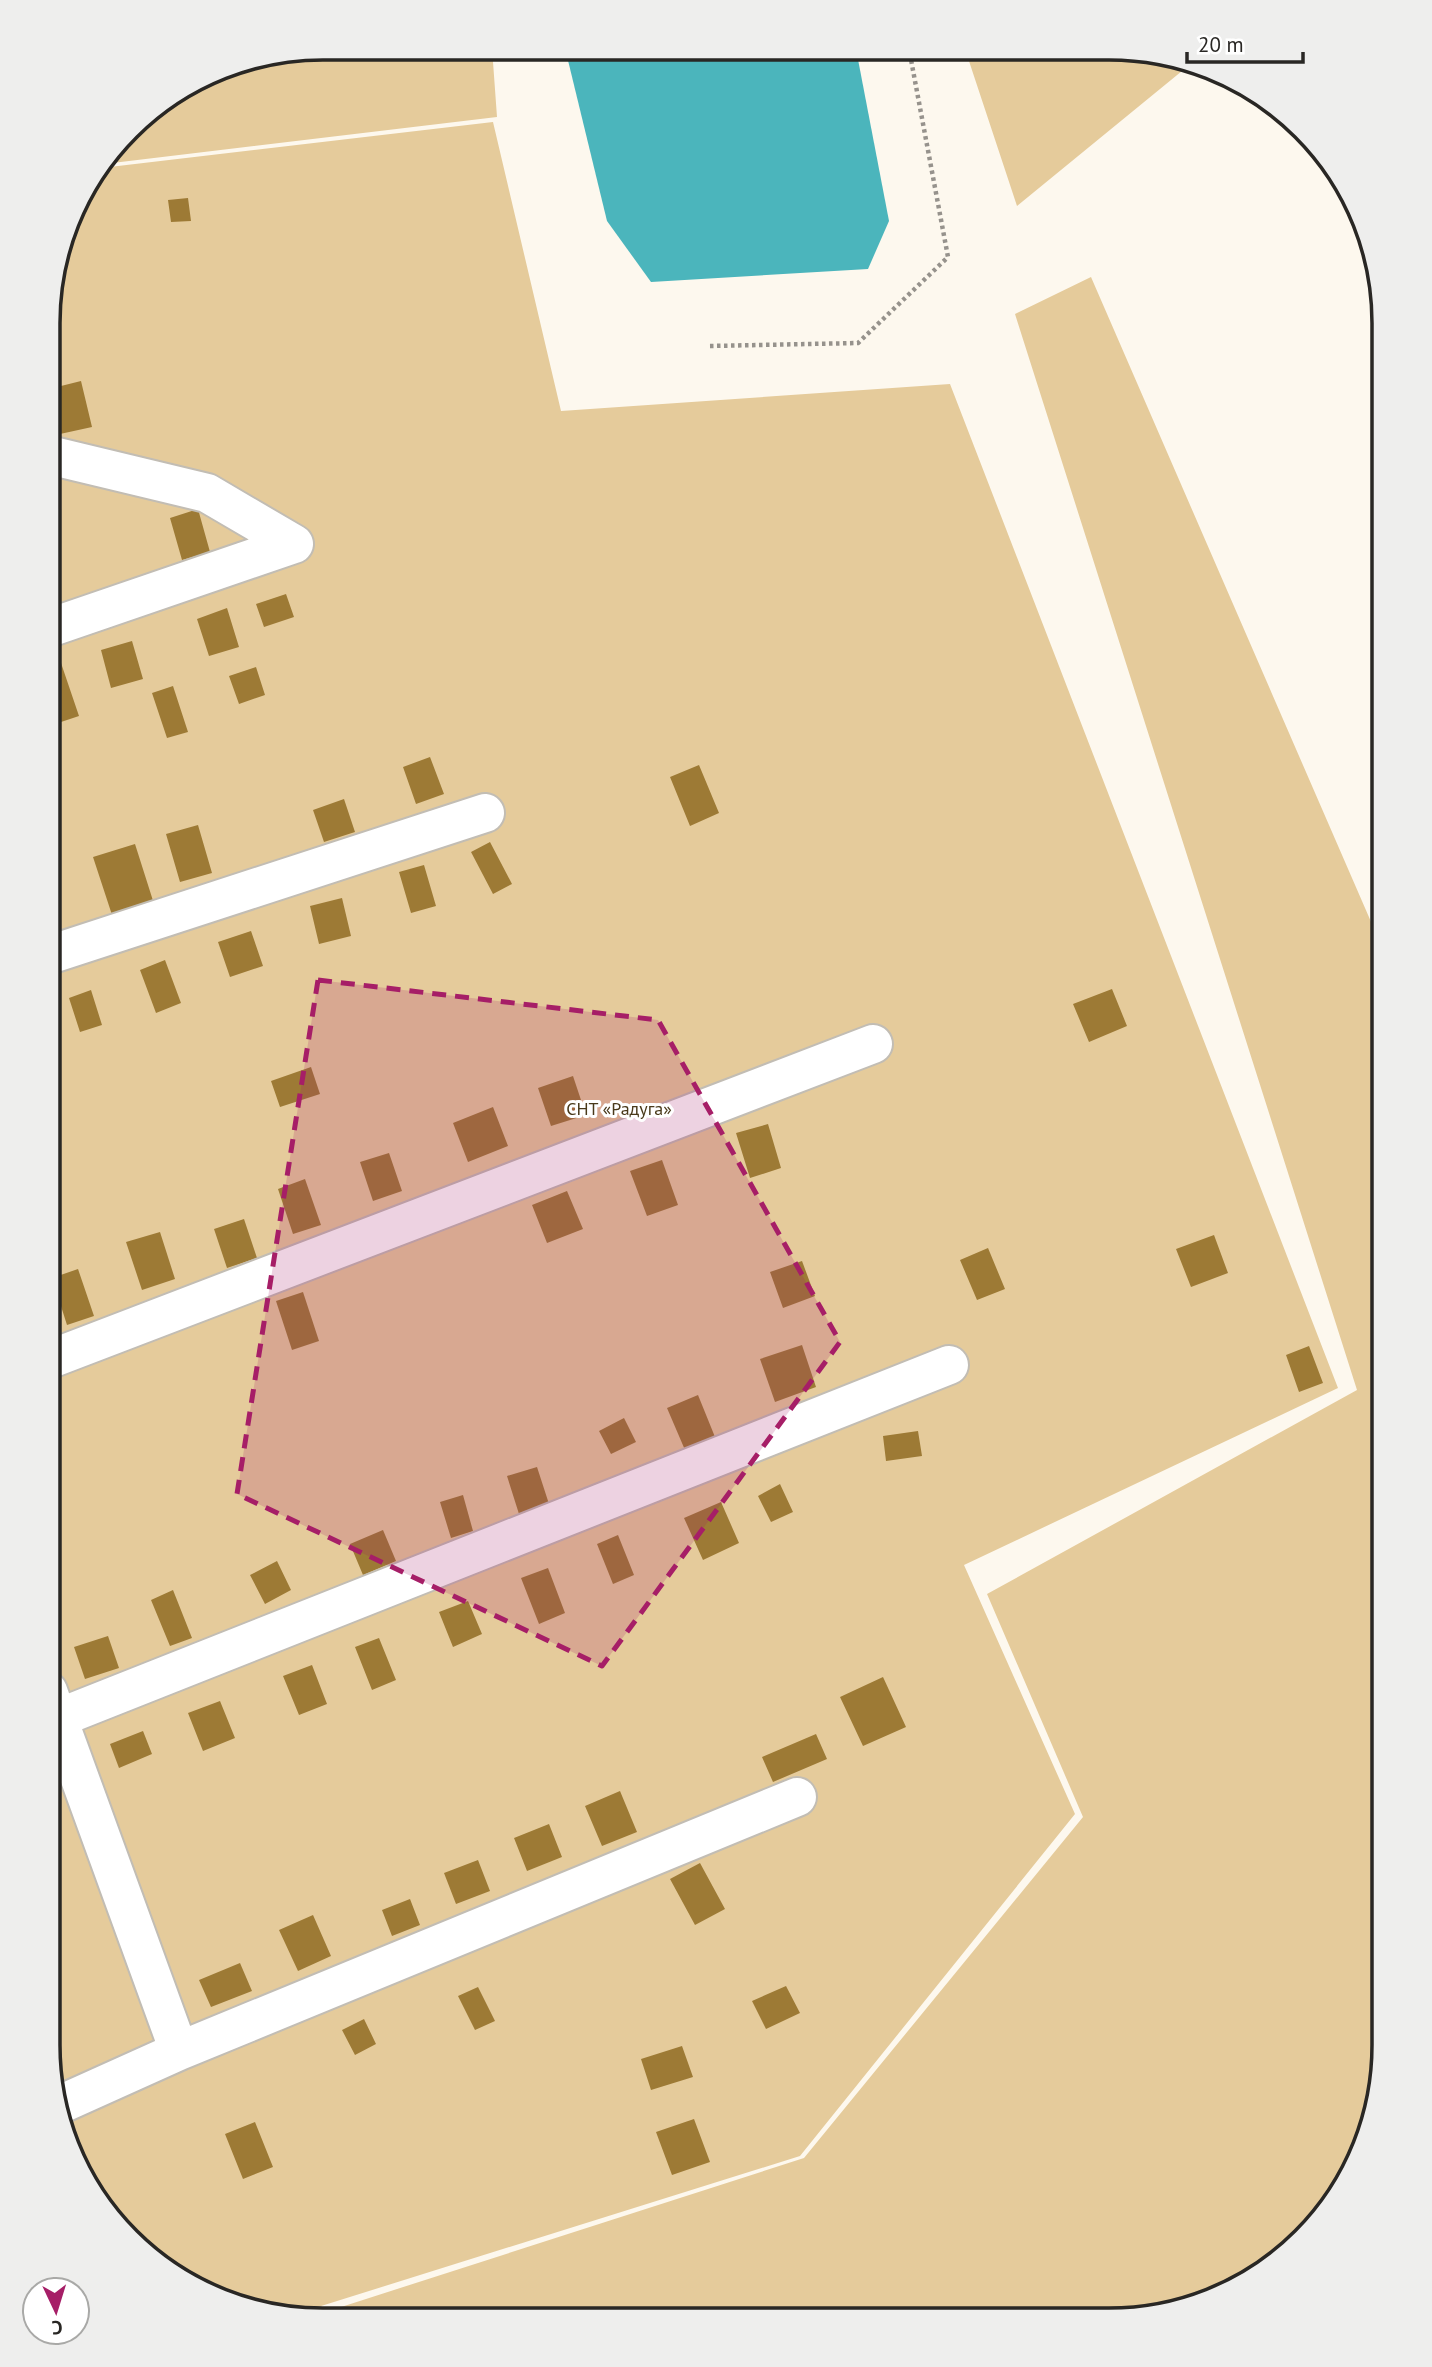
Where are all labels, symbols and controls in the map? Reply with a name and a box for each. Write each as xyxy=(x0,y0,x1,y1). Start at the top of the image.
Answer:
scale bar xyxy=(1187,21,1302,65)
text: 20 m xyxy=(1198,31,1244,58)
park label: СНТ «Радуга» xyxy=(566,1097,672,1120)
north arrow xyxy=(21,2276,91,2346)
text: С xyxy=(51,2316,63,2340)

